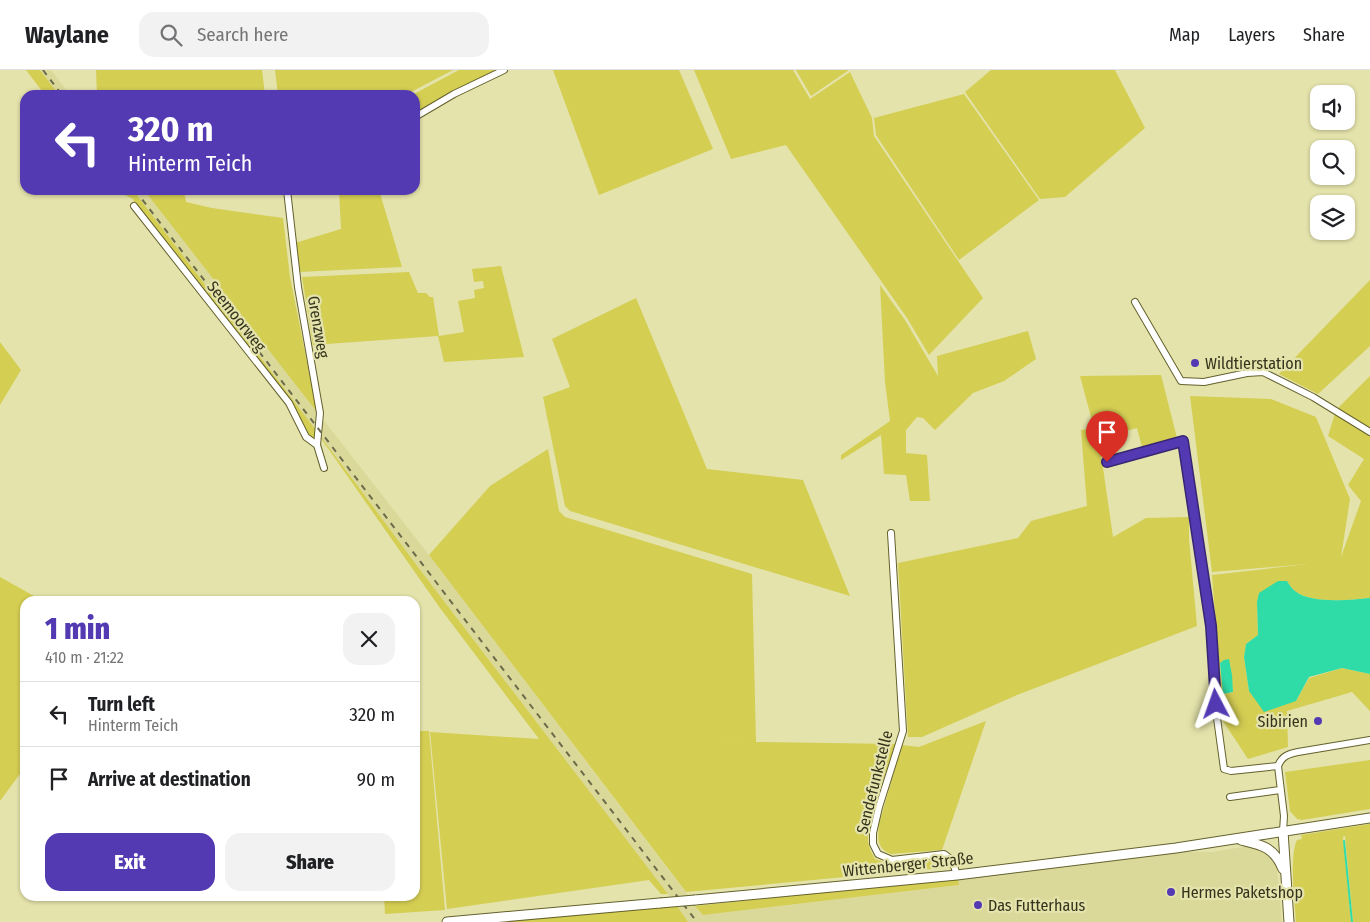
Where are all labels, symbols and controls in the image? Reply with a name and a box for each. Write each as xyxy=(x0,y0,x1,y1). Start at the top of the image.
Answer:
search box xyxy=(139,12,489,57)
text: Waylane xyxy=(25,21,109,49)
icon: search xyxy=(157,21,185,49)
text: Search here xyxy=(197,23,288,46)
text: Map xyxy=(1169,24,1200,46)
text: Layers xyxy=(1228,24,1275,46)
text: Share xyxy=(1303,24,1345,46)
map controls xyxy=(1310,85,1355,240)
button: sound xyxy=(1310,85,1355,130)
text: 320 m xyxy=(128,108,214,150)
icon: left xyxy=(45,110,110,175)
button: search xyxy=(1310,140,1355,185)
text: Hinterm Teich xyxy=(128,150,252,177)
button: layers xyxy=(1310,195,1355,240)
street label: Seemoorweg xyxy=(203,277,270,356)
street label: Grenzweg xyxy=(304,294,333,360)
place label: Wildtierstation xyxy=(1205,354,1302,373)
marker: Wildtierstation xyxy=(1189,357,1201,369)
pin xyxy=(1086,411,1128,462)
icon: arrive xyxy=(1093,418,1121,446)
text: 1 min xyxy=(45,611,110,647)
button: close xyxy=(343,613,395,665)
text: 410 m · 21:22 xyxy=(45,648,124,667)
position arrow xyxy=(1189,677,1241,729)
text: Turn left xyxy=(88,693,155,716)
icon: left xyxy=(45,700,73,728)
text: 320 m xyxy=(349,703,395,726)
place label: Sibirien xyxy=(1258,712,1308,731)
marker: Sibirien xyxy=(1312,715,1324,727)
text: Hinterm Teich xyxy=(88,716,178,735)
street label: Sendefunkstelle xyxy=(852,728,897,836)
icon: arrive xyxy=(45,765,73,793)
text: Arrive at destination xyxy=(88,768,251,791)
text: 90 m xyxy=(357,768,395,791)
button: Exit xyxy=(45,833,215,891)
button: Share xyxy=(225,833,395,891)
street label: Wittenberger Straße xyxy=(842,848,974,881)
place label: Hermes Paketshop xyxy=(1181,883,1303,902)
marker: Hermes Paketshop xyxy=(1165,886,1177,898)
place label: Das Futterhaus xyxy=(988,896,1086,915)
marker: Das Futterhaus xyxy=(972,899,984,911)

